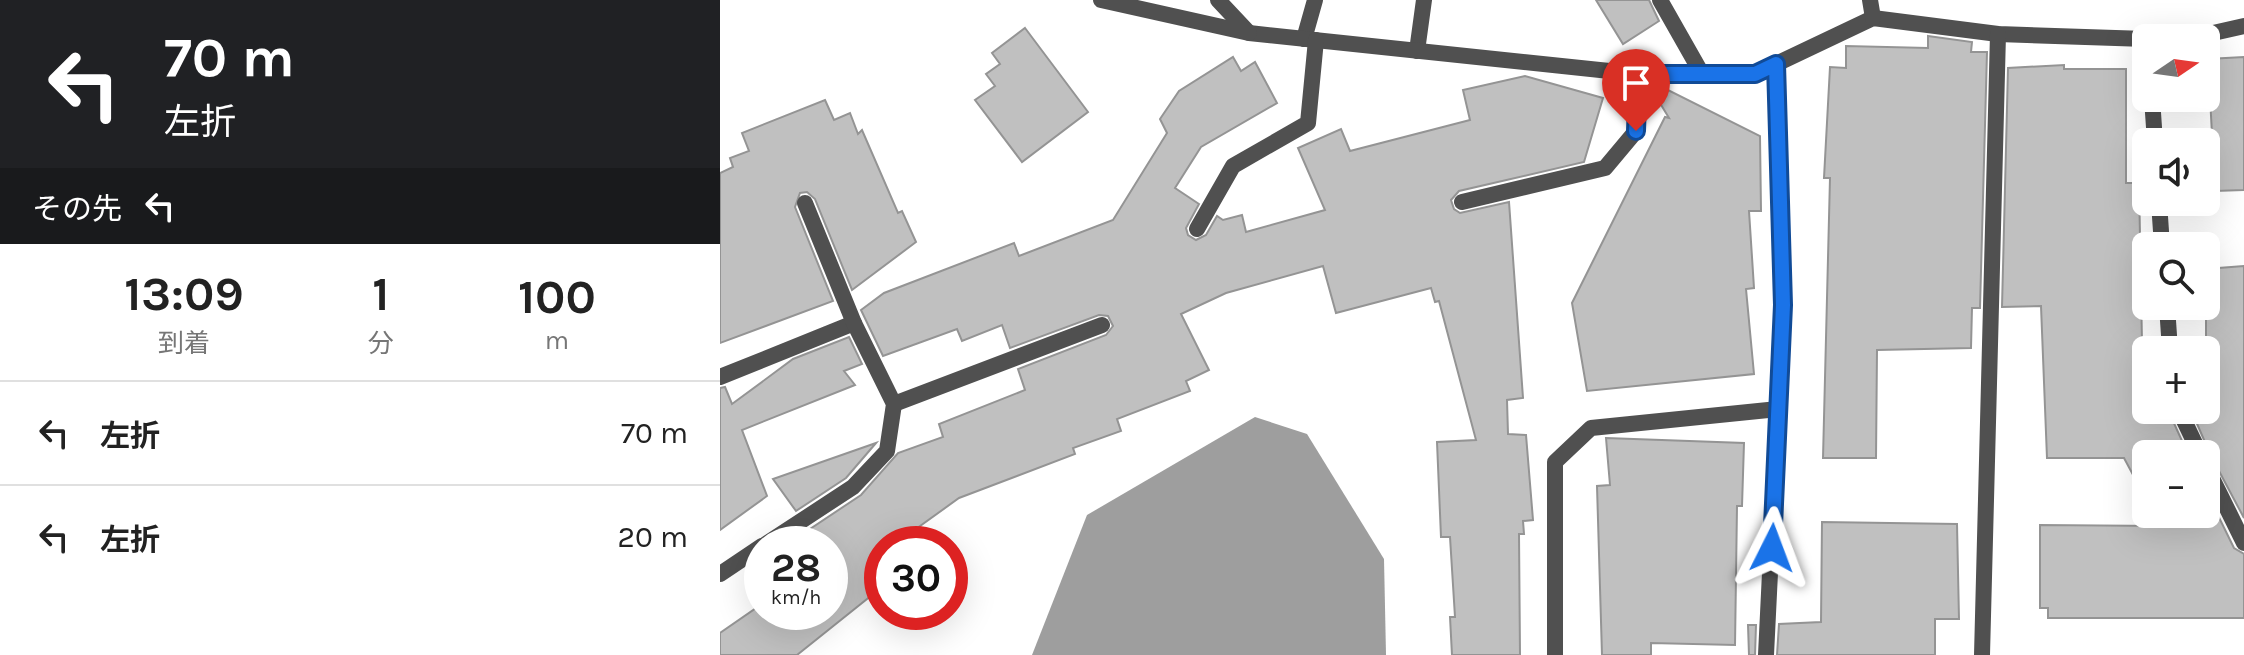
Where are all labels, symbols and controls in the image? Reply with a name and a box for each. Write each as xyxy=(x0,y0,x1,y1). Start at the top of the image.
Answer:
north arrow xyxy=(2132,24,2220,112)
map controls xyxy=(2132,24,2220,528)
text: 70 m xyxy=(164,25,295,90)
icon: left xyxy=(32,32,136,136)
pin xyxy=(1602,49,1670,131)
icon: arrive xyxy=(1614,61,1658,105)
text: 左折 xyxy=(164,101,236,143)
button: sound xyxy=(2132,128,2220,216)
icon: left xyxy=(138,184,182,228)
text: その先 xyxy=(32,191,122,227)
button: search xyxy=(2132,232,2220,320)
text: 13:09 xyxy=(124,266,244,322)
text: 1 xyxy=(372,266,389,322)
text: 100 xyxy=(518,269,596,325)
text: m xyxy=(545,325,569,356)
text: 到着 xyxy=(158,328,210,359)
text: 分 xyxy=(368,328,394,359)
button: + xyxy=(2132,336,2220,424)
icon: left xyxy=(32,411,76,455)
text: 70 m xyxy=(621,415,688,451)
text: 左折 xyxy=(100,418,160,454)
button: − xyxy=(2132,440,2220,528)
position arrow xyxy=(1730,506,1814,590)
icon: left xyxy=(32,515,76,559)
text: 20 m xyxy=(618,519,688,555)
text: 左折 xyxy=(100,522,160,558)
speed limit sign: 30 xyxy=(864,526,968,630)
text: 28 xyxy=(771,544,821,591)
text: km/h xyxy=(771,586,821,609)

